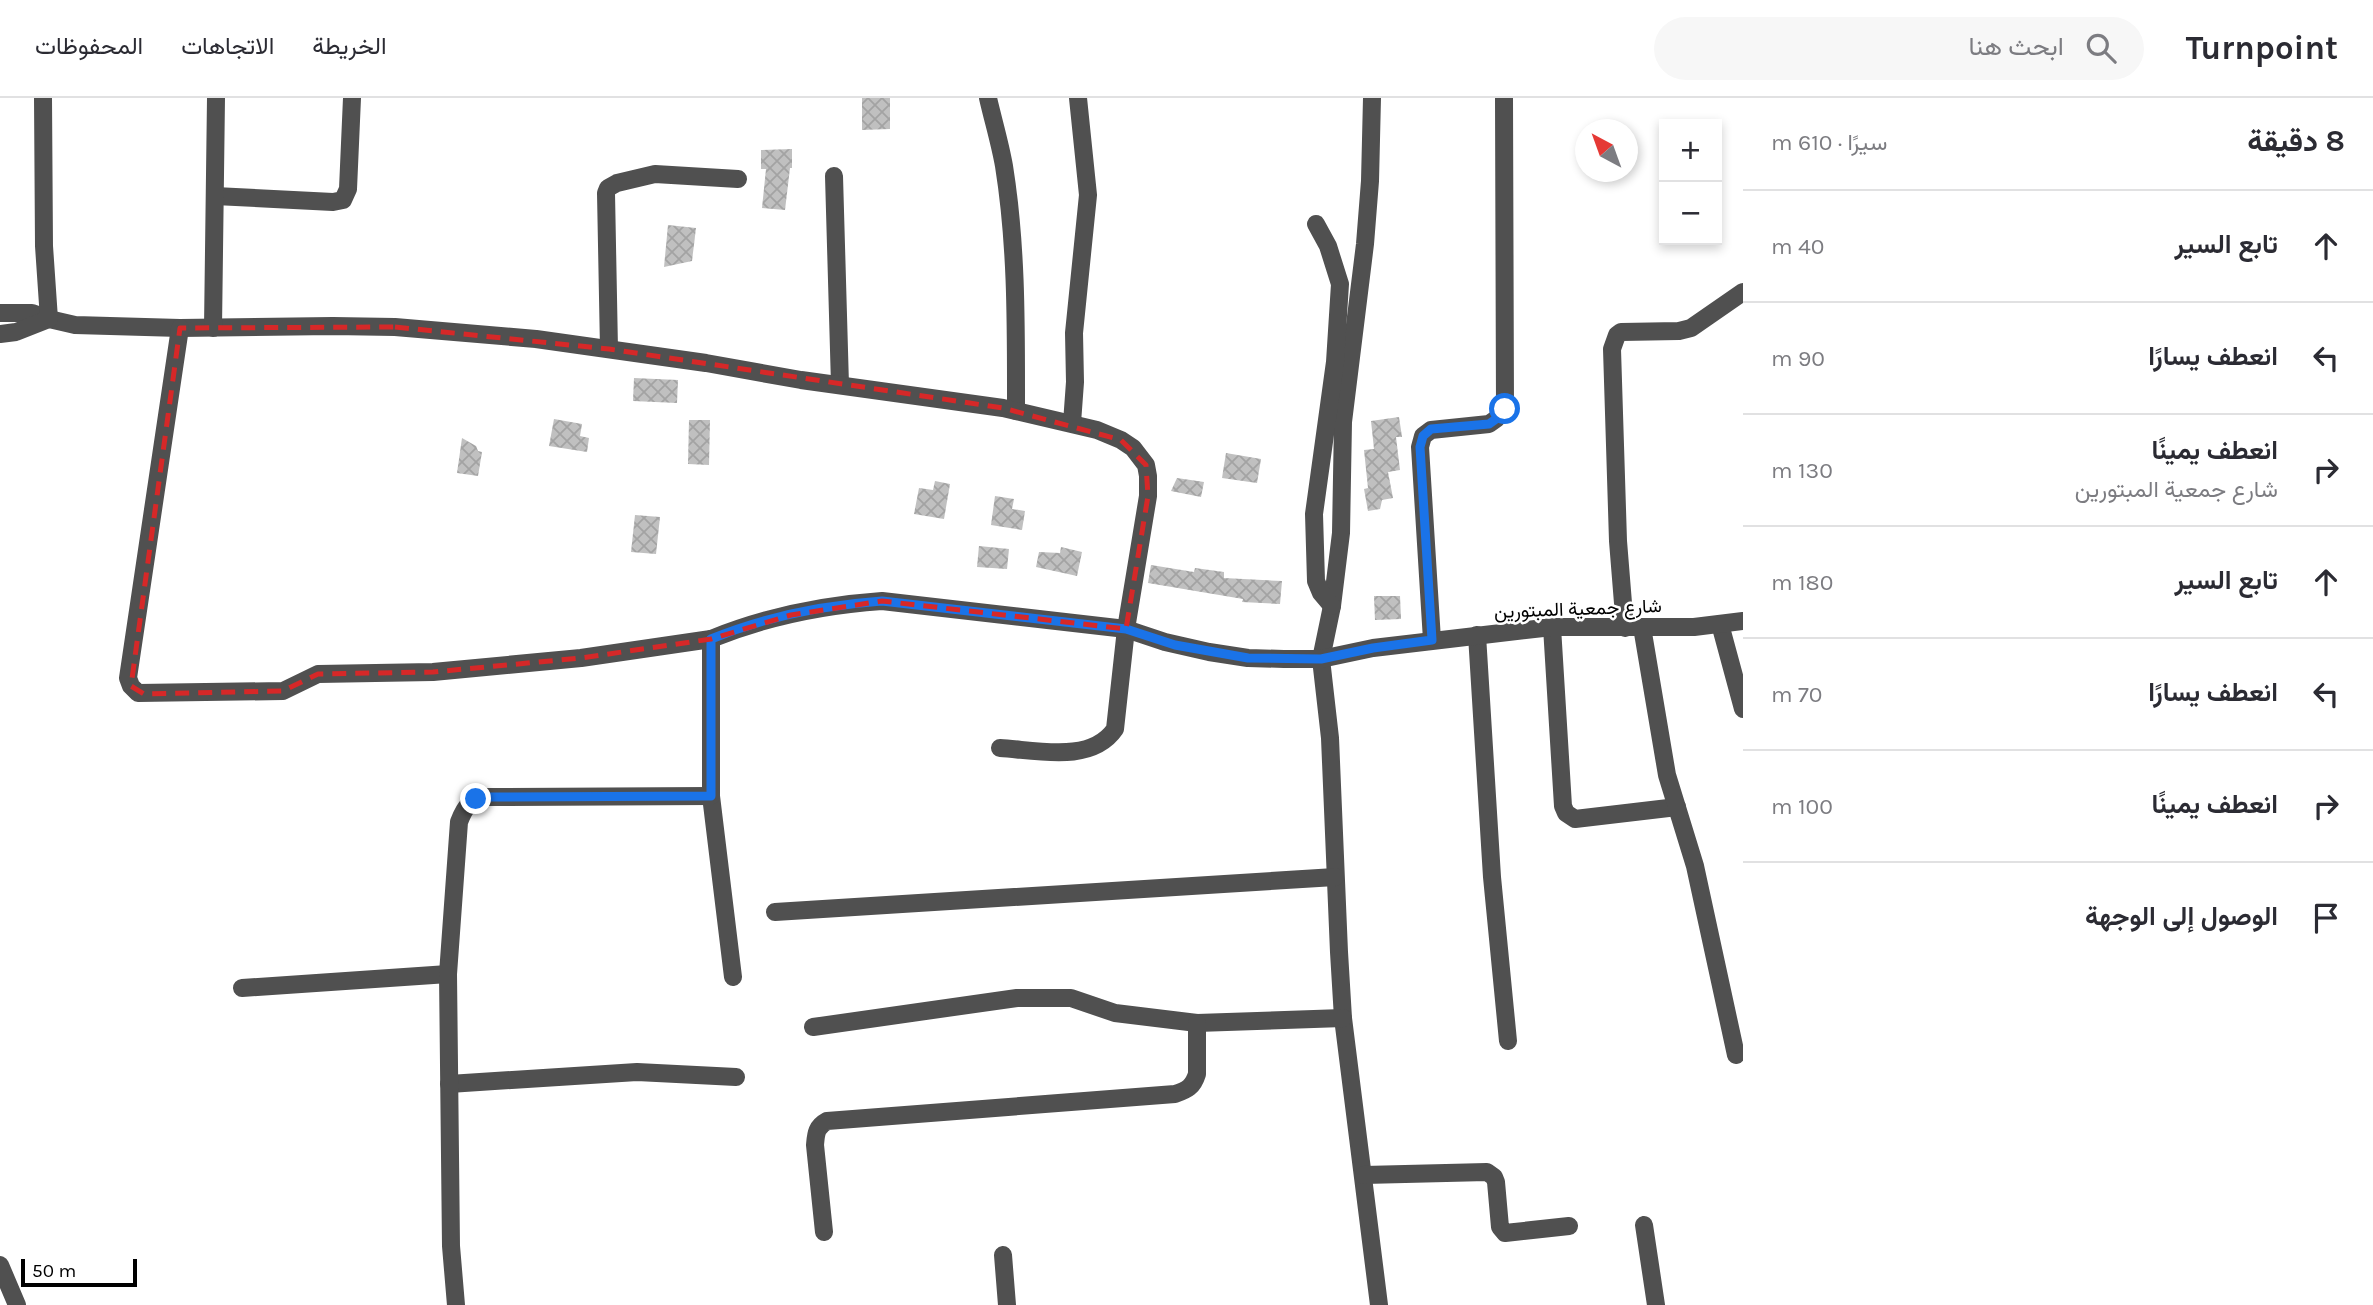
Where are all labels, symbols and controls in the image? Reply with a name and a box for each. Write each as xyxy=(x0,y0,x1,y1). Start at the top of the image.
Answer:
search box xyxy=(1654,17,2144,80)
icon: search xyxy=(2082,29,2120,67)
text: Turnpoint xyxy=(2186,29,2338,67)
text: ابحث هنا xyxy=(1968,31,2064,62)
text: المحفوظات xyxy=(35,32,143,60)
text: الاتجاهات xyxy=(181,32,274,60)
text: الخريطة xyxy=(312,32,387,60)
north arrow xyxy=(1575,119,1638,182)
map controls xyxy=(1659,119,1722,245)
button: + xyxy=(1659,119,1722,182)
text: 8 دقيقة xyxy=(2247,123,2345,159)
text: سيرًا · 610 m xyxy=(1771,129,1887,156)
button: − xyxy=(1659,182,1722,245)
icon: ahead xyxy=(2307,227,2345,265)
text: تابع السير xyxy=(2174,229,2278,260)
text: 40 m xyxy=(1771,233,1825,260)
icon: left xyxy=(2307,339,2345,377)
text: انعطف يسارًا xyxy=(2148,341,2278,372)
text: 90 m xyxy=(1771,345,1825,372)
route start xyxy=(1489,393,1520,424)
text: انعطف يمينًا xyxy=(2152,435,2278,466)
icon: right xyxy=(2307,451,2345,489)
text: 130 m xyxy=(1771,457,1833,484)
text: شارع جمعية المبتورين xyxy=(2075,476,2278,503)
icon: ahead xyxy=(2307,563,2345,601)
text: تابع السير xyxy=(2174,565,2278,596)
text: 180 m xyxy=(1771,569,1833,596)
street label: شارع جمعية المبتورين xyxy=(1494,595,1662,624)
icon: left xyxy=(2307,675,2345,713)
text: انعطف يسارًا xyxy=(2148,677,2278,708)
text: 70 m xyxy=(1771,681,1822,708)
route end xyxy=(460,783,491,814)
icon: right xyxy=(2307,787,2345,825)
text: انعطف يمينًا xyxy=(2152,789,2278,820)
text: 100 m xyxy=(1771,793,1833,820)
icon: arrive xyxy=(2307,899,2345,937)
text: الوصول إلى الوجهة xyxy=(2085,901,2278,932)
scale bar xyxy=(21,1256,136,1288)
text: 50 m xyxy=(32,1260,76,1282)

